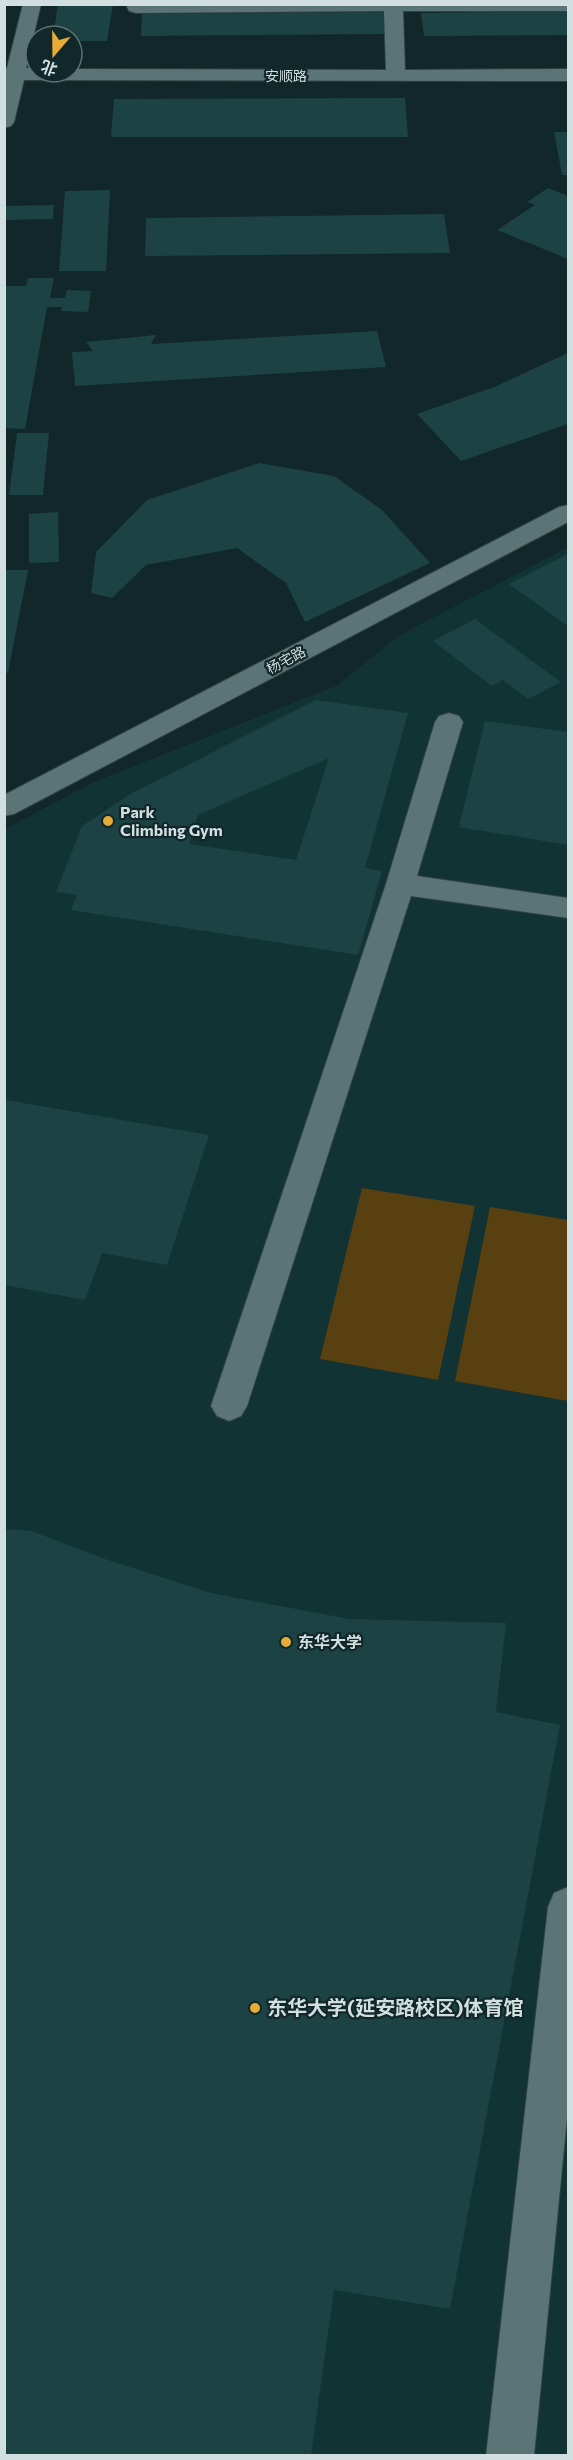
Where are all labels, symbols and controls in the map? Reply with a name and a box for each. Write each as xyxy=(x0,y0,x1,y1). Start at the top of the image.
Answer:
north arrow xyxy=(24,24,84,84)
text: 北 xyxy=(38,57,59,80)
street label: 安顺路 xyxy=(265,67,307,84)
street label: 杨宅路 xyxy=(263,642,308,677)
place label: Park Climbing Gym xyxy=(120,802,223,839)
marker: Park Climbing Gym xyxy=(101,814,115,828)
place label: 东华大学 xyxy=(298,1632,362,1651)
marker: 东华大学 xyxy=(279,1635,293,1649)
place label: 东华大学(延安路校区)体育馆 xyxy=(267,1995,523,2019)
marker: 东华大学(延安路校区)体育馆 xyxy=(248,2001,262,2015)

